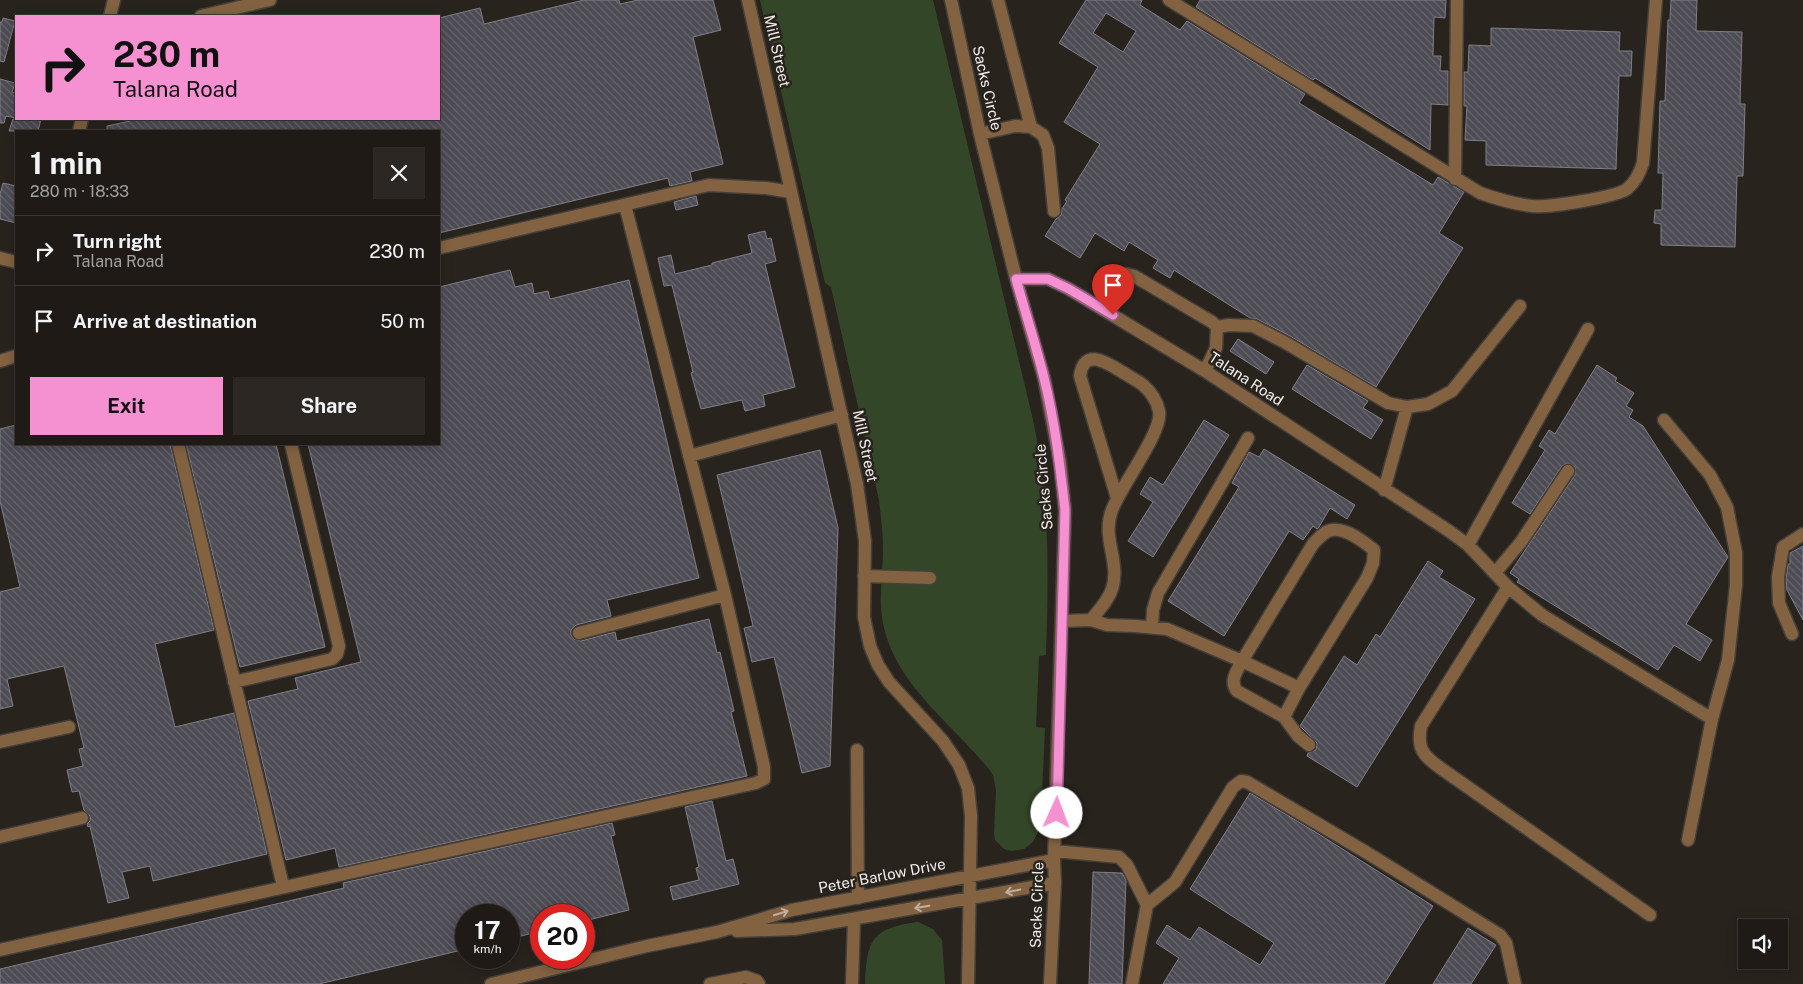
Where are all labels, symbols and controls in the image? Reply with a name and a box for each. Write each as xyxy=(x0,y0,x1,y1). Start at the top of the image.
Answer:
street label: Mill Street xyxy=(761,13,794,89)
text: 230 m xyxy=(113,34,220,75)
icon: right xyxy=(30,35,95,100)
street label: Sacks Circle xyxy=(969,44,1005,132)
text: Talana Road xyxy=(113,76,238,102)
text: 1 min xyxy=(30,145,102,181)
button: close xyxy=(373,147,425,199)
text: 280 m · 18:33 xyxy=(30,182,129,201)
text: Turn right xyxy=(73,230,162,252)
icon: right xyxy=(30,237,58,265)
text: 230 m xyxy=(369,240,425,262)
text: Talana Road xyxy=(73,252,164,271)
pin xyxy=(1092,264,1134,315)
icon: arrive xyxy=(1099,271,1127,299)
icon: arrive xyxy=(30,307,58,335)
text: Arrive at destination xyxy=(73,310,257,332)
text: 50 m xyxy=(380,310,425,332)
street label: Talana Road xyxy=(1206,348,1287,409)
button: Exit xyxy=(30,377,223,435)
button: Share xyxy=(233,377,425,435)
street label: Mill Street xyxy=(850,408,881,484)
street label: Sacks Circle xyxy=(1031,443,1056,531)
position arrow xyxy=(1030,786,1082,838)
street label: Peter Barlow Drive xyxy=(817,855,947,896)
street label: Sacks Circle xyxy=(1026,862,1047,948)
one-way arrow xyxy=(1005,886,1021,896)
one-way arrow xyxy=(915,903,931,913)
speed limit sign: 20 xyxy=(530,904,595,969)
one-way arrow xyxy=(772,908,788,918)
text: 17 xyxy=(474,915,501,945)
map controls xyxy=(1738,919,1788,969)
button: sound xyxy=(1738,919,1788,969)
text: km/h xyxy=(473,942,502,956)

